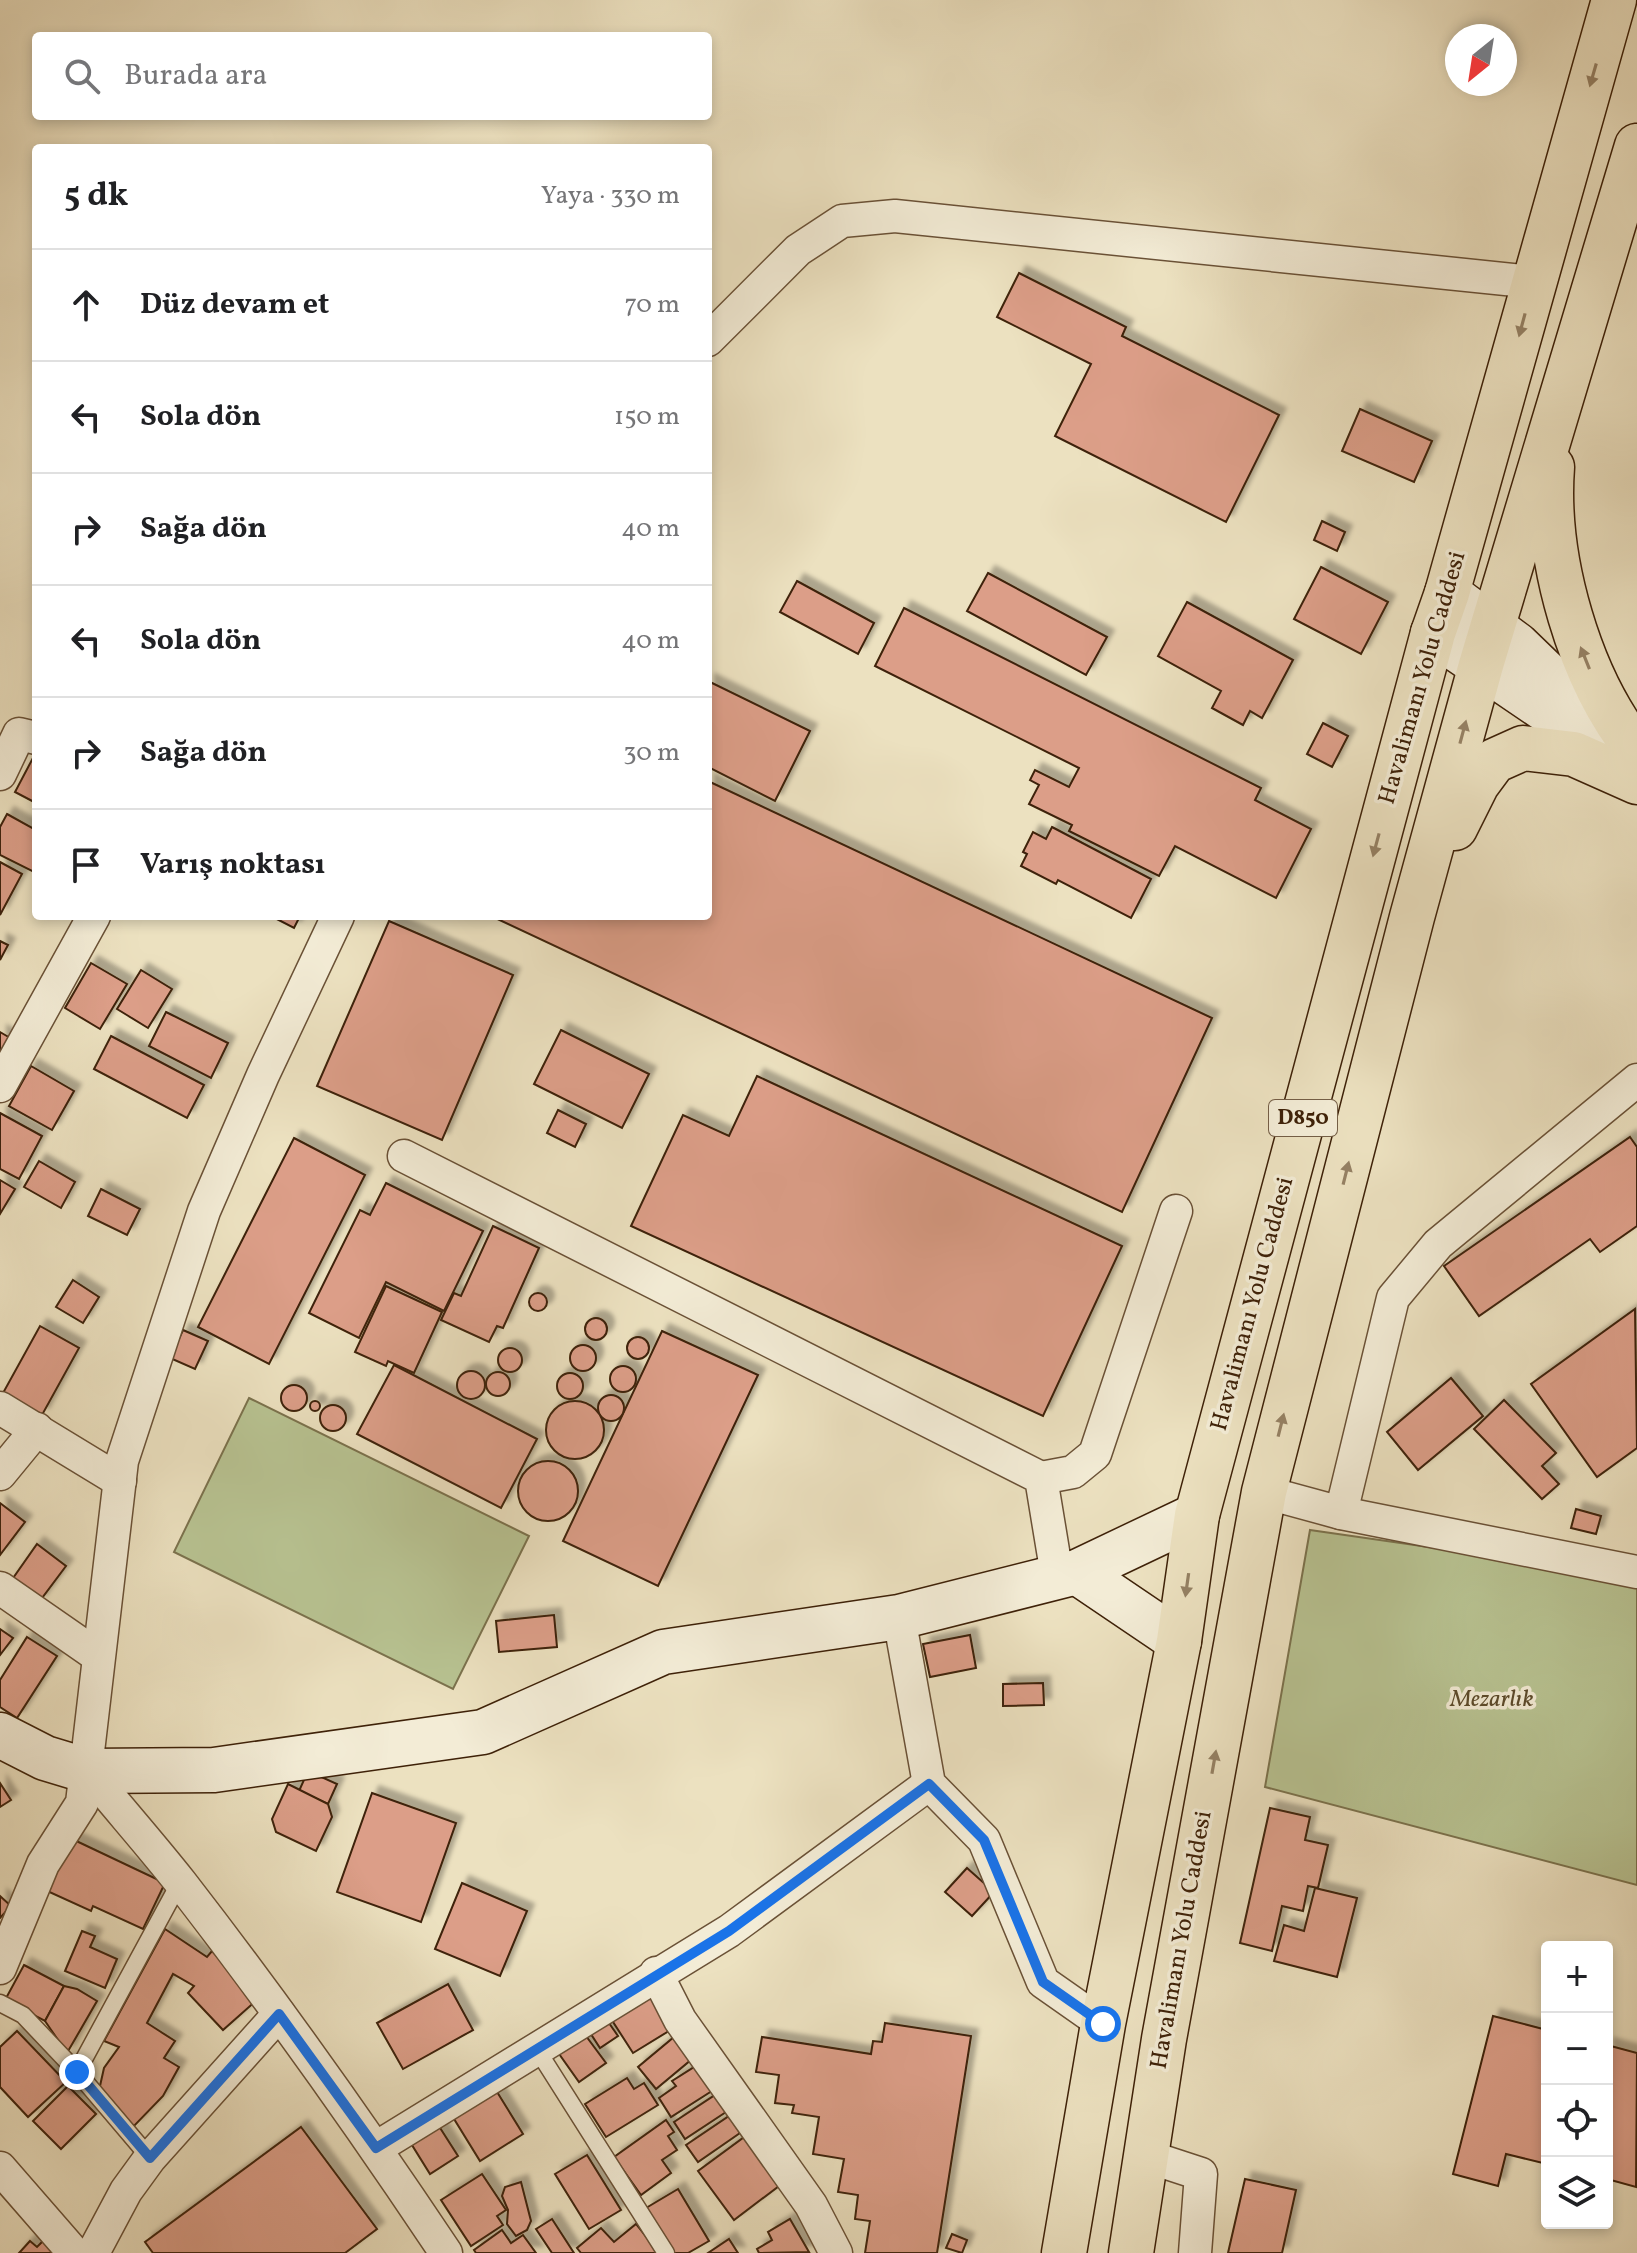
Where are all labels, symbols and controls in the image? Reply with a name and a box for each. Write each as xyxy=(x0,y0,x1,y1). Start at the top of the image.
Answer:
north arrow xyxy=(1445,24,1517,96)
search box xyxy=(32,32,712,120)
icon: search xyxy=(60,54,104,98)
text: Burada ara xyxy=(124,55,267,97)
one-way arrow xyxy=(1586,63,1599,87)
text: 5 dk xyxy=(64,173,128,220)
text: Yaya · 330 m xyxy=(541,178,680,214)
icon: ahead xyxy=(64,283,108,327)
text: Düz devam et xyxy=(140,284,329,326)
text: 70 m xyxy=(625,287,680,323)
one-way arrow xyxy=(1515,313,1527,338)
icon: left xyxy=(64,395,108,439)
text: Sola dön xyxy=(140,396,261,438)
text: 150 m xyxy=(614,399,680,435)
icon: right xyxy=(64,507,108,551)
text: Sağa dön xyxy=(140,508,267,550)
text: 40 m xyxy=(621,511,680,547)
street label: Havalimanı Yolu Caddesi xyxy=(1371,548,1475,808)
icon: left xyxy=(64,619,108,663)
text: Sola dön xyxy=(140,620,261,662)
text: 40 m xyxy=(621,623,680,659)
one-way arrow xyxy=(1578,646,1591,670)
one-way arrow xyxy=(1457,720,1469,745)
icon: right xyxy=(64,731,108,775)
text: Sağa dön xyxy=(140,732,267,774)
text: 30 m xyxy=(623,735,680,771)
one-way arrow xyxy=(1370,833,1382,858)
icon: arrive xyxy=(64,843,108,887)
text: Varış noktası xyxy=(140,844,325,886)
road number: D850 xyxy=(1269,1100,1337,1136)
one-way arrow xyxy=(1341,1160,1353,1185)
street label: Havalimanı Yolu Caddesi xyxy=(1203,1173,1303,1435)
one-way arrow xyxy=(1276,1412,1288,1437)
one-way arrow xyxy=(1180,1573,1193,1598)
park label: Mezarlık xyxy=(1449,1683,1534,1717)
one-way arrow xyxy=(1209,1749,1221,1774)
street label: Havalimanı Yolu Caddesi xyxy=(1143,1808,1221,2072)
map controls xyxy=(1541,1941,1613,2229)
button: + xyxy=(1541,1941,1613,2013)
route start xyxy=(1085,2006,1121,2042)
button: − xyxy=(1541,2013,1613,2085)
route end xyxy=(59,2054,95,2090)
button: locate xyxy=(1541,2085,1613,2157)
button: layers xyxy=(1541,2157,1613,2229)

